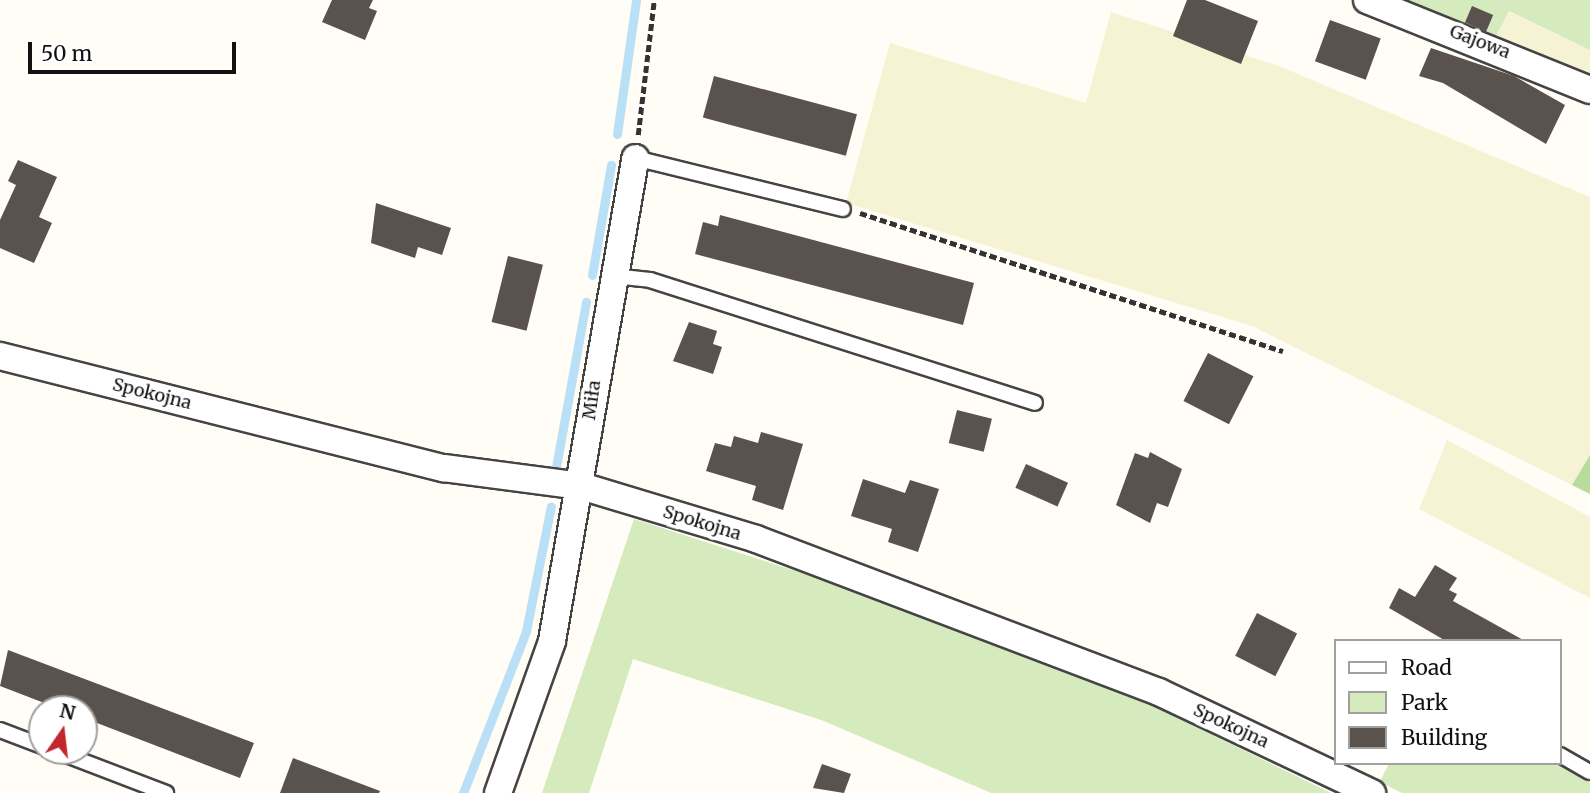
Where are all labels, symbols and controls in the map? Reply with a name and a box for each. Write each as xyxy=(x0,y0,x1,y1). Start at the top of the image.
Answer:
street label: Gajowa xyxy=(1447,21,1513,63)
scale bar xyxy=(32,28,240,72)
text: 50 m xyxy=(41,40,92,67)
street label: Spokojna xyxy=(110,374,194,414)
street label: Miła xyxy=(579,379,605,421)
street label: Spokojna xyxy=(660,501,744,545)
legend xyxy=(1334,639,1562,765)
text: Road xyxy=(1401,654,1452,681)
text: Park xyxy=(1401,689,1448,716)
north arrow xyxy=(28,695,98,765)
text: N xyxy=(57,698,78,725)
street label: Spokojna xyxy=(1190,699,1272,753)
text: Building xyxy=(1401,724,1487,751)

